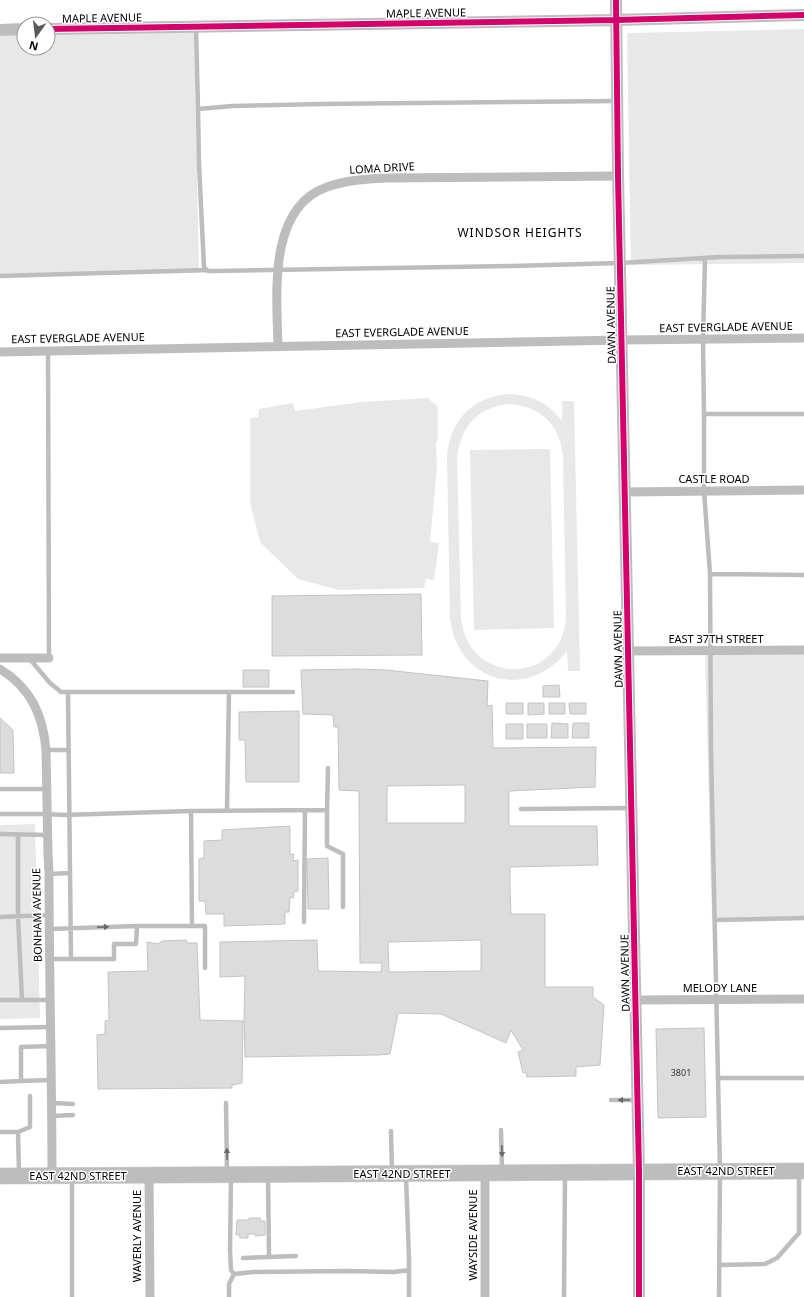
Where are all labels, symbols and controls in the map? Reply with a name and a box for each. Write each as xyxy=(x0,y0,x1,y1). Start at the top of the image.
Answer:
street label: MAPLE AVENUE xyxy=(386,4,466,21)
street label: MAPLE AVENUE xyxy=(62,9,142,26)
north arrow xyxy=(16,16,56,56)
text: N xyxy=(27,38,40,55)
street label: LOMA DRIVE xyxy=(349,158,415,177)
district label: WINDSOR HEIGHTS xyxy=(457,224,583,241)
street label: DAWN AVENUE xyxy=(602,286,619,364)
street label: EAST EVERGLADE AVENUE xyxy=(659,318,793,335)
street label: EAST EVERGLADE AVENUE xyxy=(335,323,469,340)
street label: EAST EVERGLADE AVENUE xyxy=(11,329,145,346)
street label: CASTLE ROAD xyxy=(678,471,750,486)
street label: DAWN AVENUE xyxy=(609,610,626,688)
street label: EAST 37TH STREET xyxy=(668,631,764,646)
street label: BONHAM AVENUE xyxy=(28,868,45,962)
one-way arrow xyxy=(97,924,109,931)
street label: DAWN AVENUE xyxy=(616,934,633,1012)
street label: MELODY LANE xyxy=(683,980,757,995)
house number: 3801 xyxy=(671,1066,691,1079)
one-way arrow xyxy=(617,1097,630,1103)
one-way arrow xyxy=(499,1145,505,1158)
one-way arrow xyxy=(224,1147,230,1160)
street label: EAST 42ND STREET xyxy=(677,1163,775,1178)
street label: EAST 42ND STREET xyxy=(353,1166,451,1181)
street label: EAST 42ND STREET xyxy=(29,1168,127,1183)
street label: WAVERLY AVENUE xyxy=(129,1190,144,1282)
street label: WAYSIDE AVENUE xyxy=(465,1190,480,1280)

